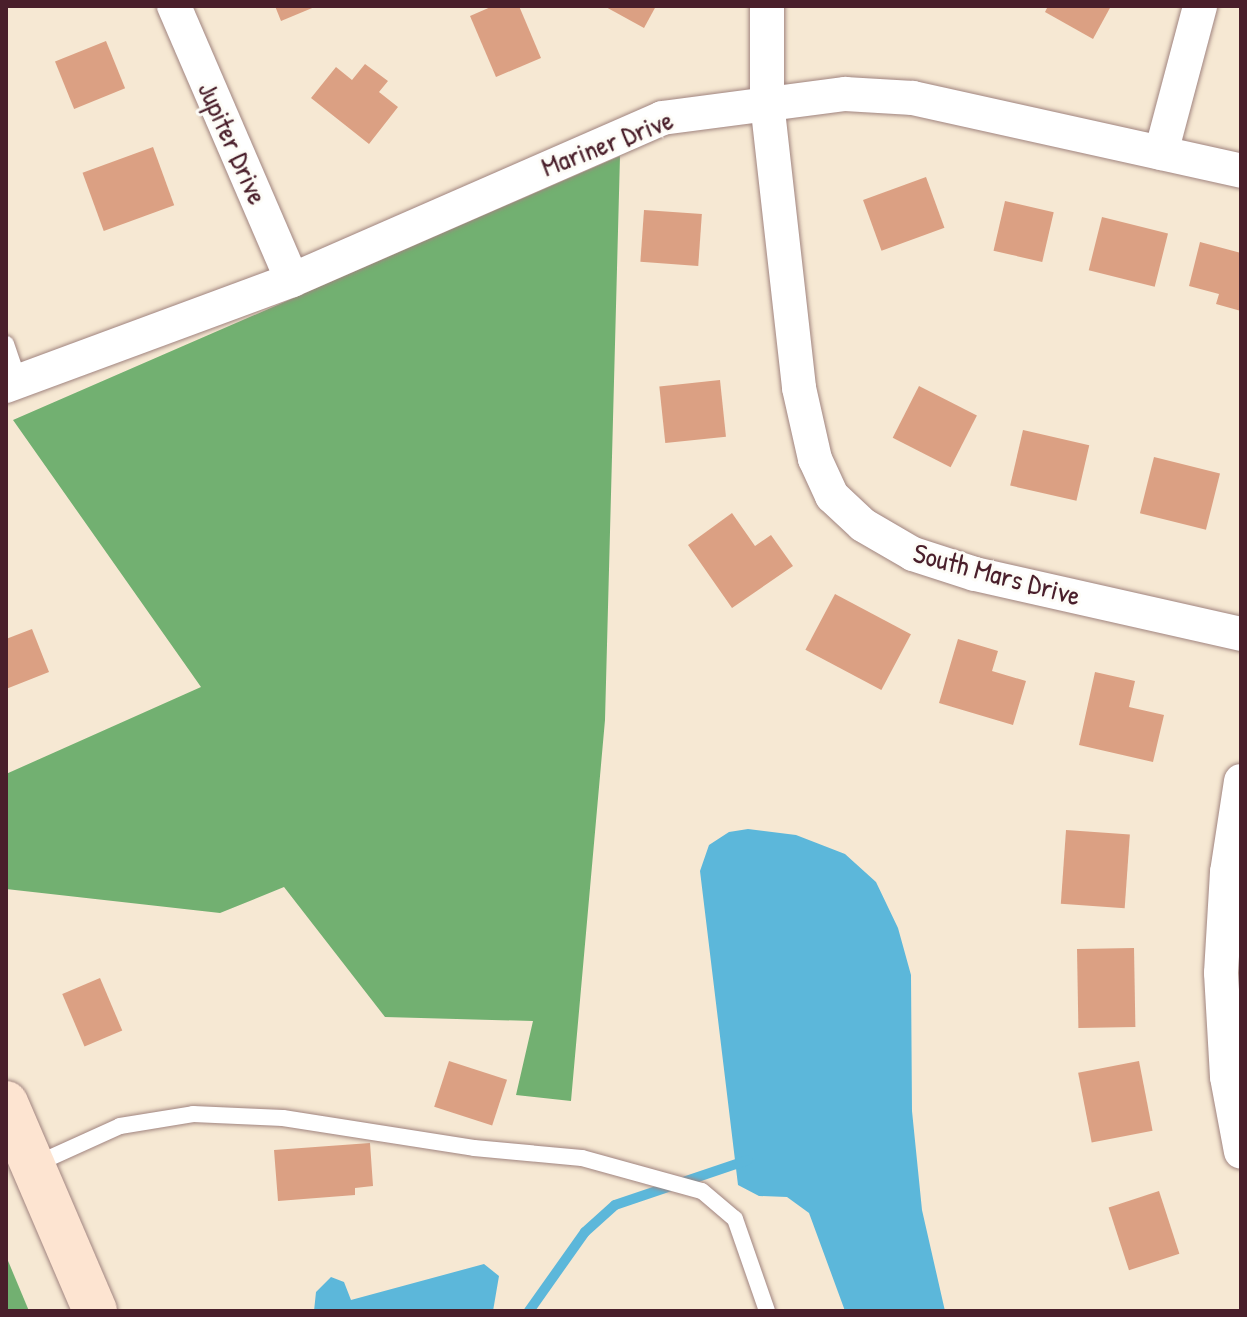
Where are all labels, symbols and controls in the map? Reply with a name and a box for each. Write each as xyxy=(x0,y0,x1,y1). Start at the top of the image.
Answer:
street label: Jupiter Drive xyxy=(191,77,275,209)
street label: Mariner Drive xyxy=(536,103,678,183)
street label: South Mars Drive xyxy=(910,536,1084,612)

